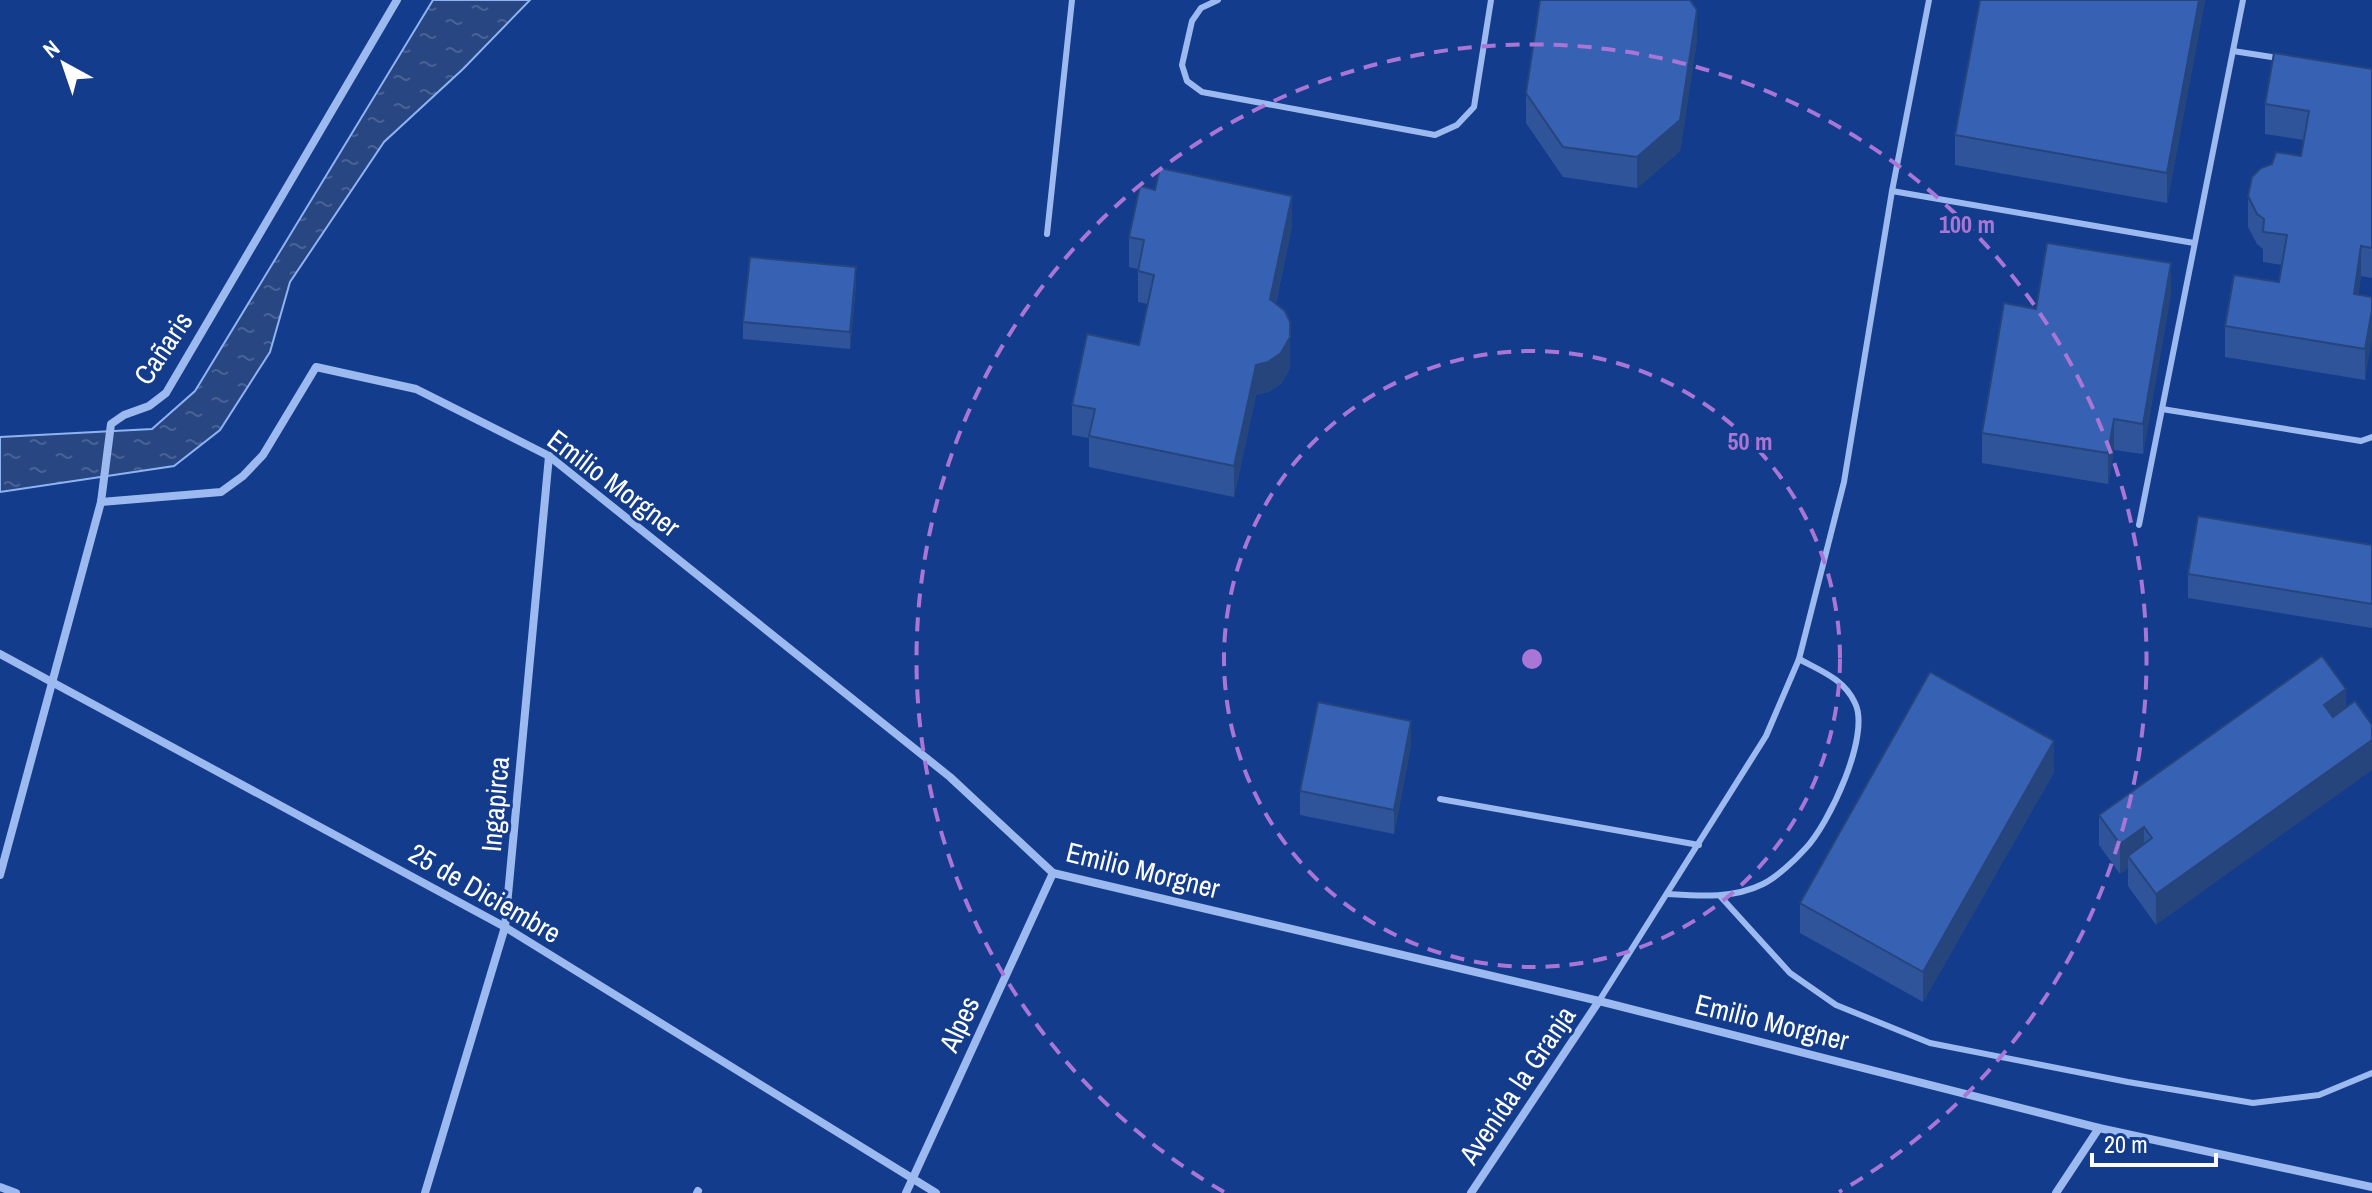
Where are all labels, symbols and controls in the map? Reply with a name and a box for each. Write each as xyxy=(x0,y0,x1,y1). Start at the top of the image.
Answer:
north arrow xyxy=(24,24,104,104)
text: N xyxy=(37,33,66,64)
text: 100 m xyxy=(1939,208,1995,240)
street label: Cañaris xyxy=(125,304,201,392)
street label: Emilio Morgner xyxy=(540,421,688,546)
text: 50 m xyxy=(1728,425,1772,457)
centre of rings xyxy=(1518,645,1546,673)
street label: Ingapirca xyxy=(472,754,518,853)
street label: Emilio Morgner xyxy=(1062,833,1224,908)
street label: 25 de Diciembre xyxy=(402,834,568,952)
street label: Emilio Morgner xyxy=(1691,985,1853,1060)
street label: Alpes xyxy=(929,990,988,1059)
street label: Avenida la Granja xyxy=(1449,998,1584,1172)
scale bar xyxy=(2092,1117,2216,1167)
text: 20 m xyxy=(2104,1128,2148,1160)

